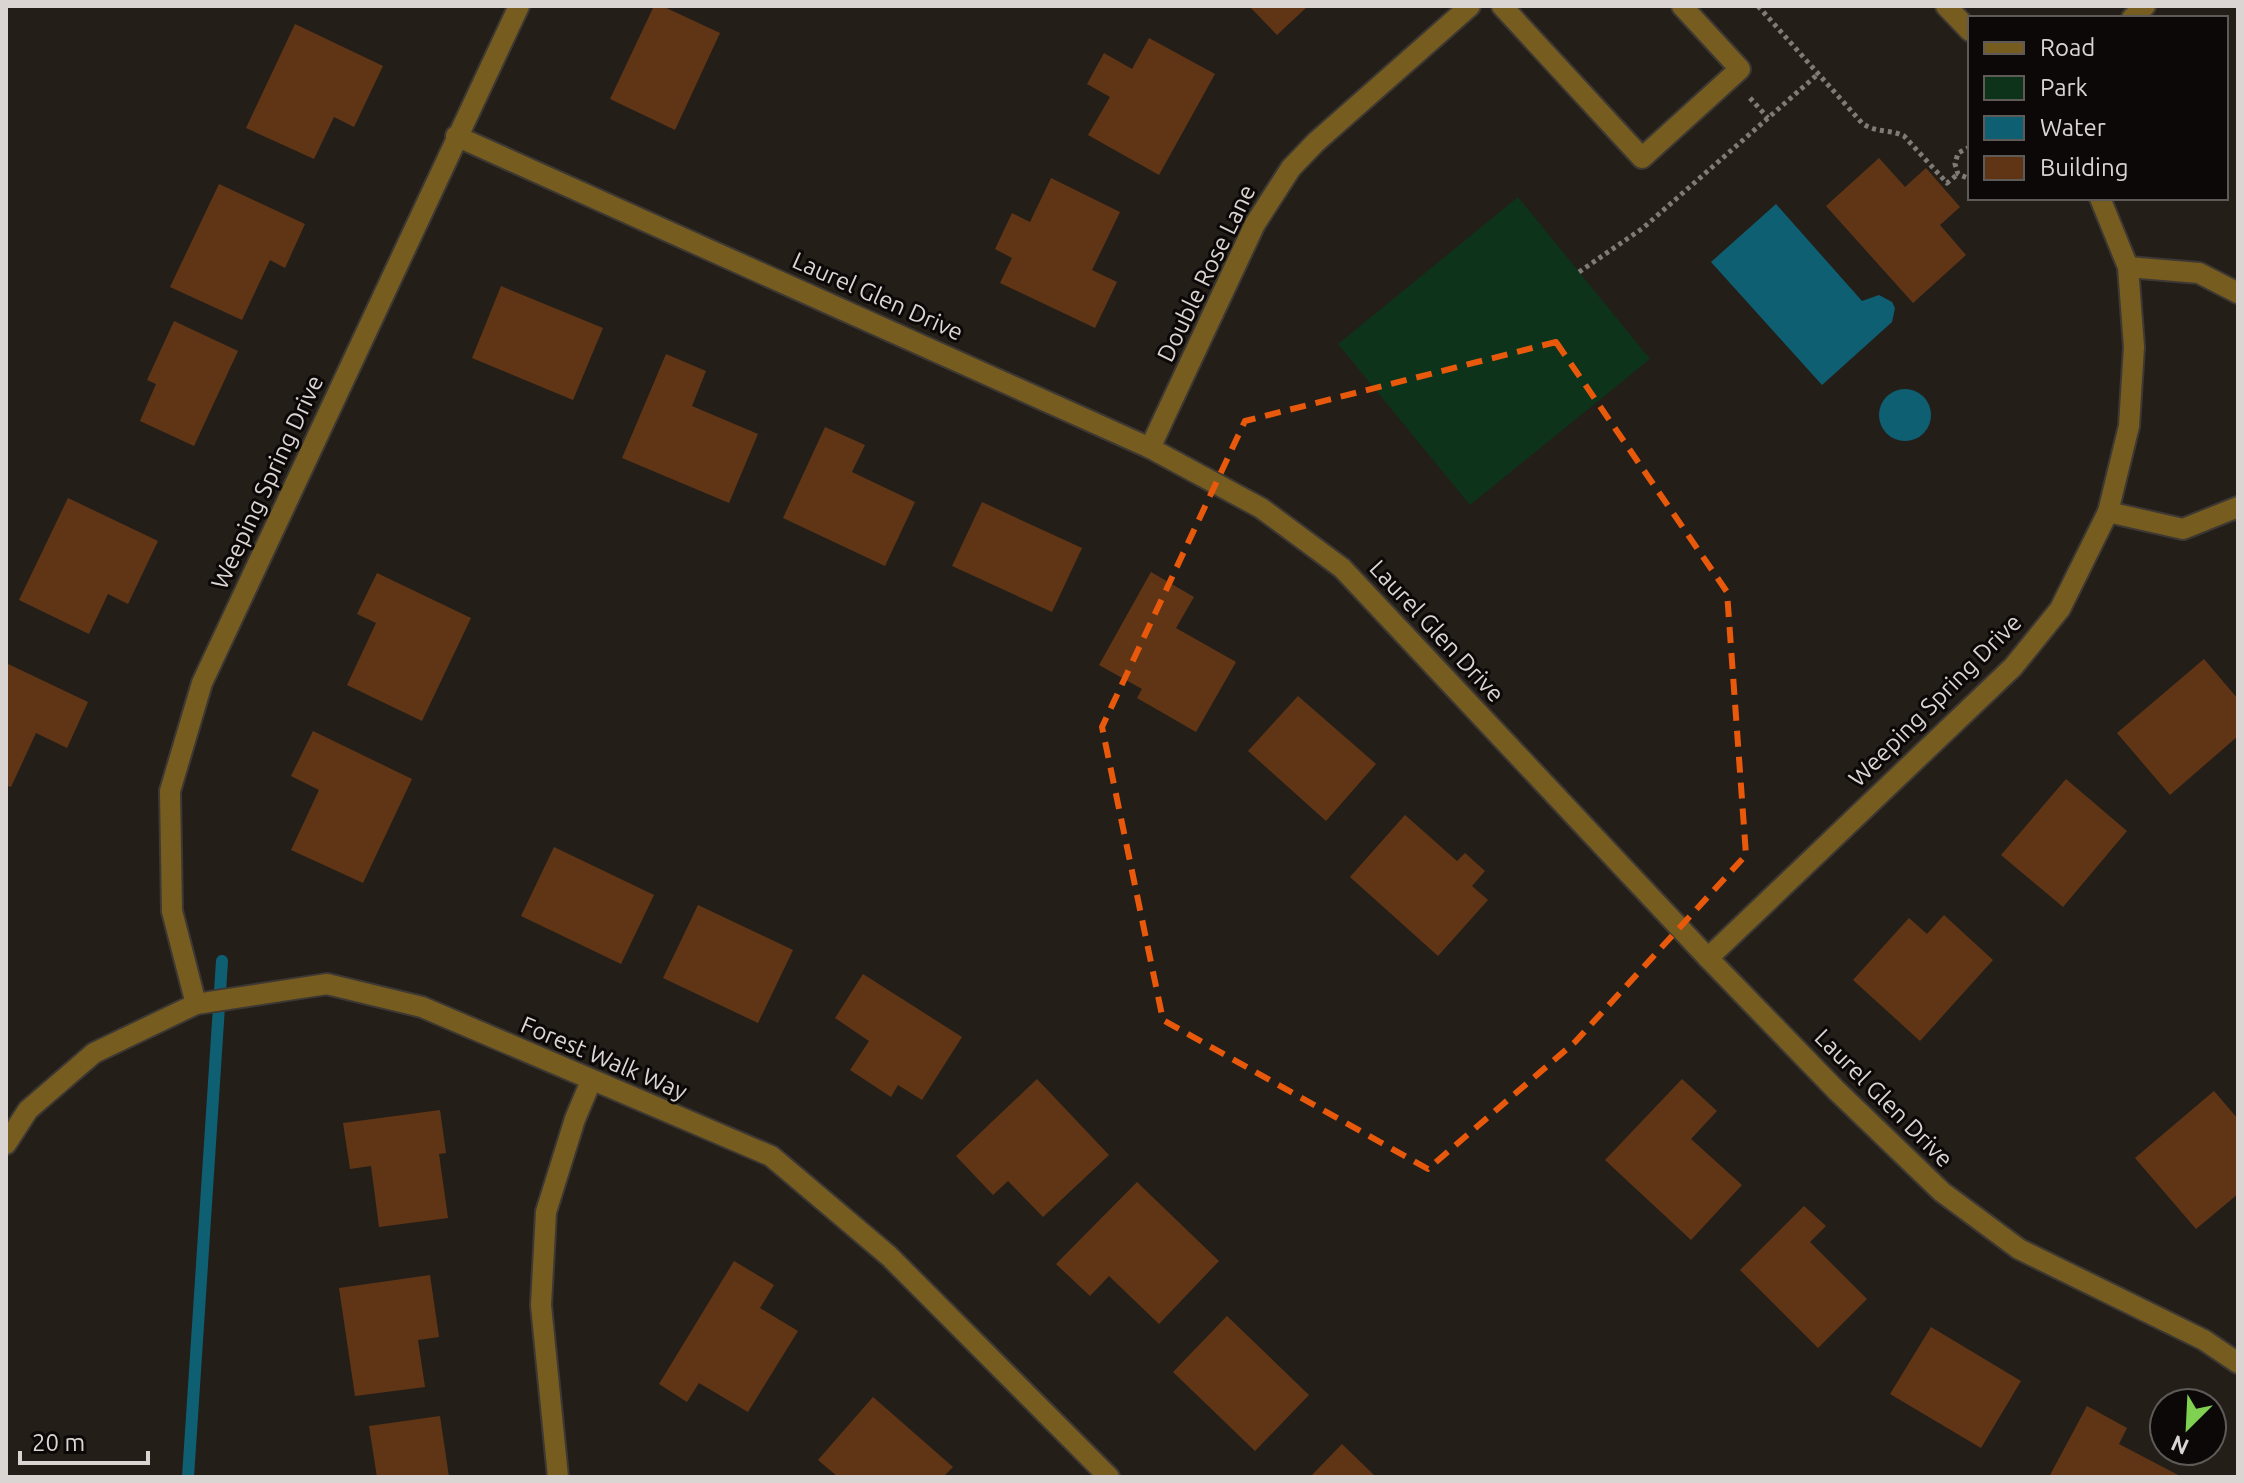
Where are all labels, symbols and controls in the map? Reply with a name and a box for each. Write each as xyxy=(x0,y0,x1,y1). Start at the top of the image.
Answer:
legend xyxy=(1968,16,2228,200)
text: Road xyxy=(2040,34,2095,61)
text: Park xyxy=(2040,74,2088,101)
text: Water xyxy=(2040,114,2106,141)
text: Building xyxy=(2040,154,2128,181)
street label: Double Rose Lane xyxy=(1151,180,1261,366)
street label: Laurel Glen Drive xyxy=(789,246,967,346)
street label: Weeping Spring Drive xyxy=(206,371,328,593)
street label: Laurel Glen Drive xyxy=(1364,555,1510,707)
street label: Weeping Spring Drive xyxy=(1843,608,2027,792)
street label: Forest Walk Way xyxy=(517,1011,692,1105)
street label: Laurel Glen Drive xyxy=(1809,1023,1959,1173)
north arrow xyxy=(2148,1387,2228,1467)
scale bar xyxy=(20,1415,148,1465)
text: 20 m xyxy=(32,1429,85,1456)
text: N xyxy=(2167,1431,2192,1460)

